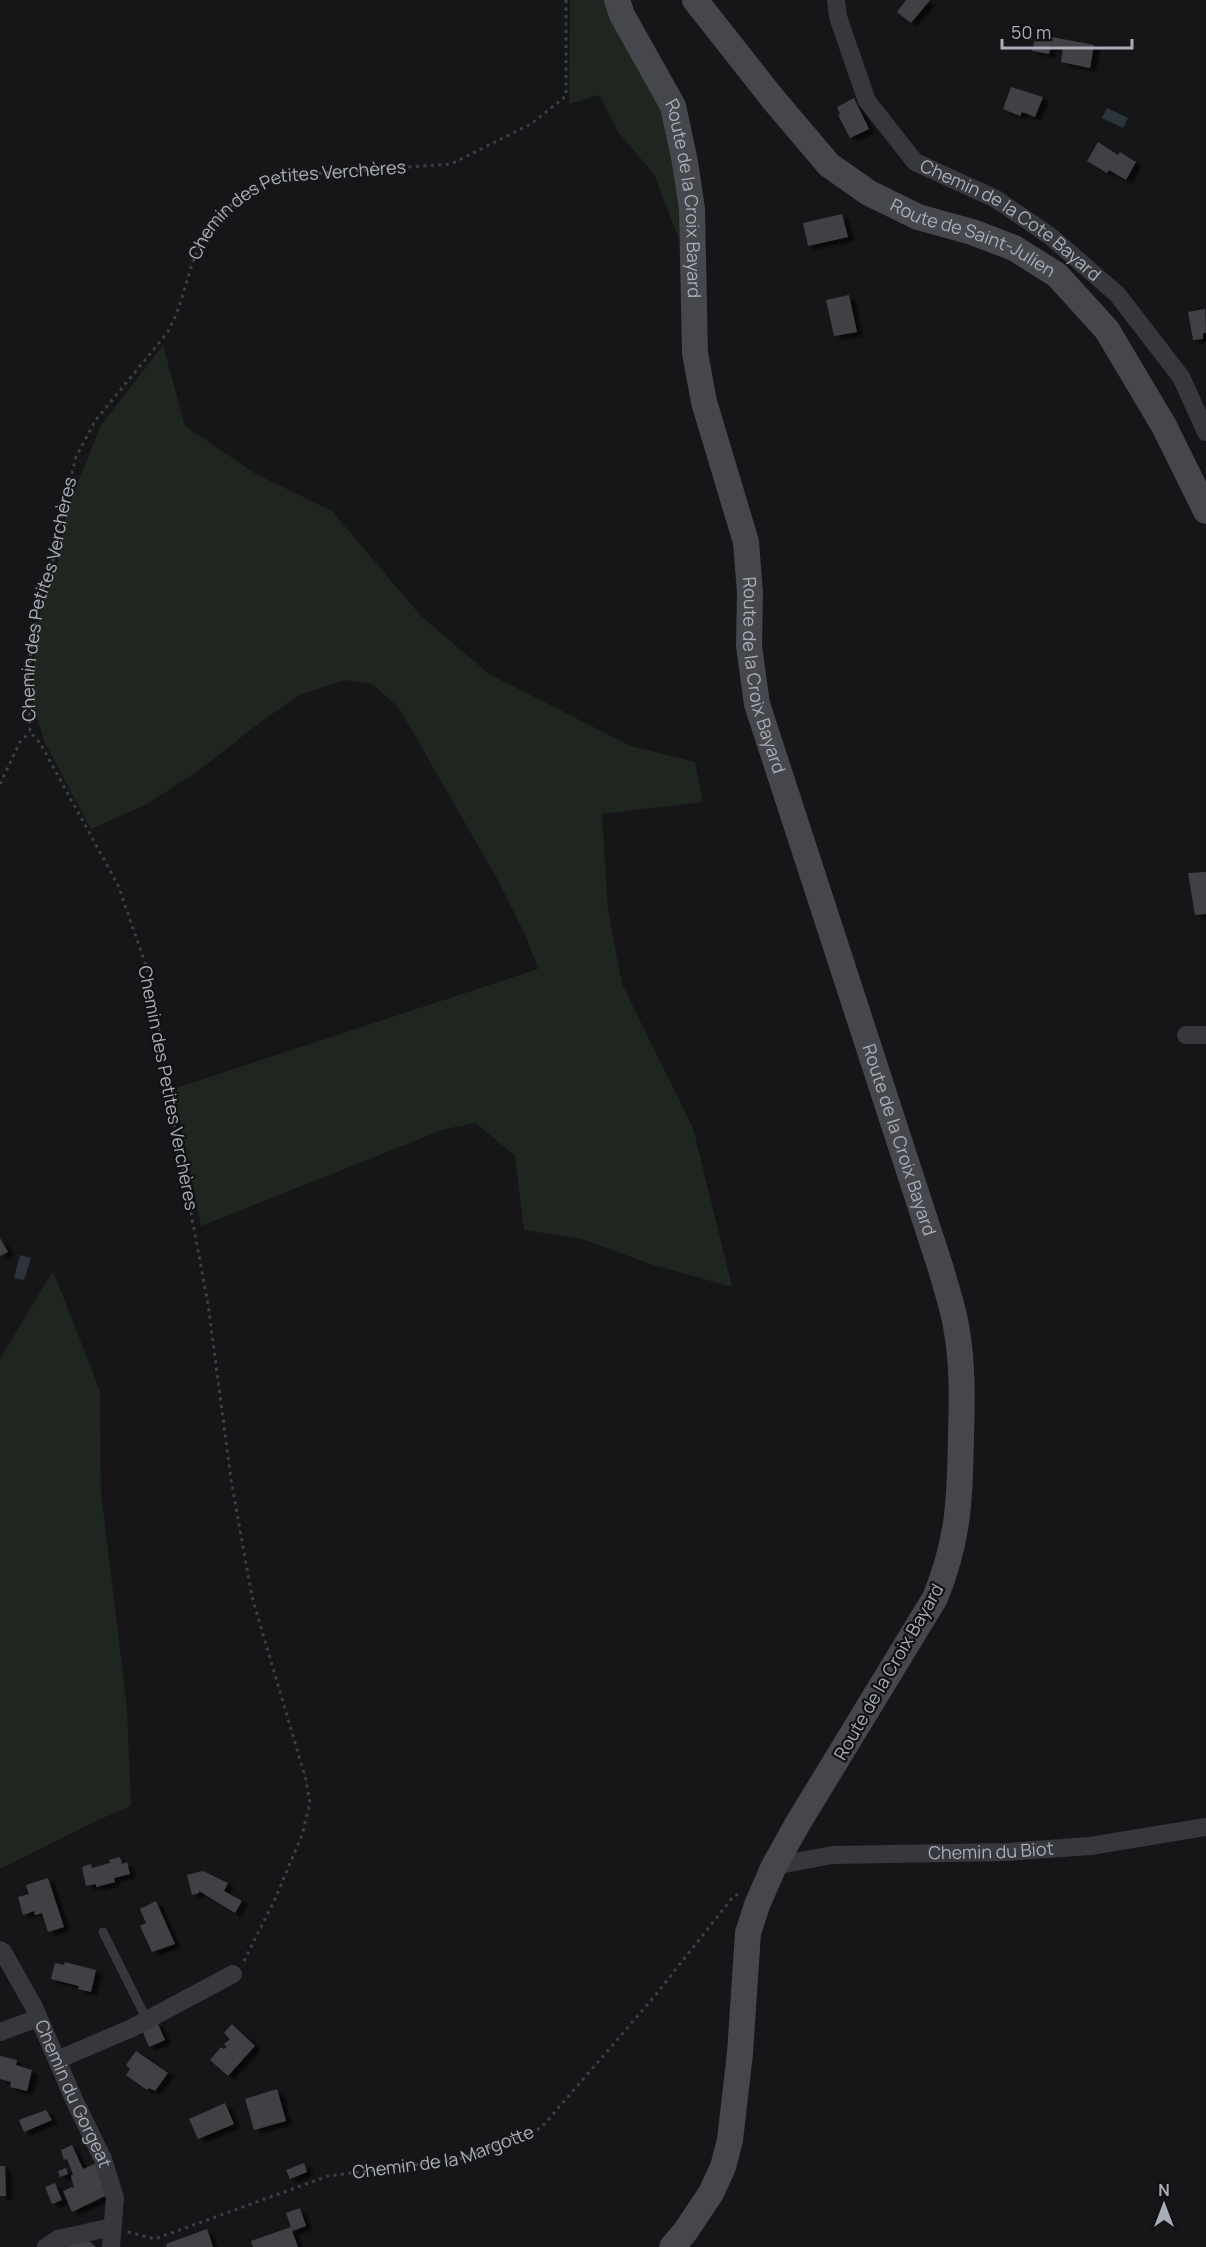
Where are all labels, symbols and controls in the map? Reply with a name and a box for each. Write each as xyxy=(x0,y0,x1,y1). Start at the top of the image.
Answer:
scale bar xyxy=(1002,12,1132,50)
text: 50 m xyxy=(1011,20,1051,44)
street label: Route de la Croix Bayard xyxy=(660,94,707,298)
street label: Chemin de la Cote Bayard xyxy=(916,153,1107,286)
street label: Chemin des Petites Verchères xyxy=(182,154,407,263)
street label: Route de Saint-Julien xyxy=(887,192,1060,282)
street label: Chemin des Petites Verchères xyxy=(15,474,81,722)
street label: Route de la Croix Bayard xyxy=(737,576,792,776)
street label: Chemin des Petites Verchères xyxy=(133,963,205,1212)
street label: Route de la Croix Bayard xyxy=(857,1041,942,1238)
street label: Route de la Croix Bayard xyxy=(828,1579,949,1764)
street label: Chemin du Biot xyxy=(928,1836,1054,1864)
street label: Chemin du Gorgeat xyxy=(30,2016,118,2170)
street label: Chemin de la Margotte xyxy=(351,2119,537,2184)
north arrow xyxy=(1134,2175,1194,2235)
text: N xyxy=(1158,2179,1170,2201)

